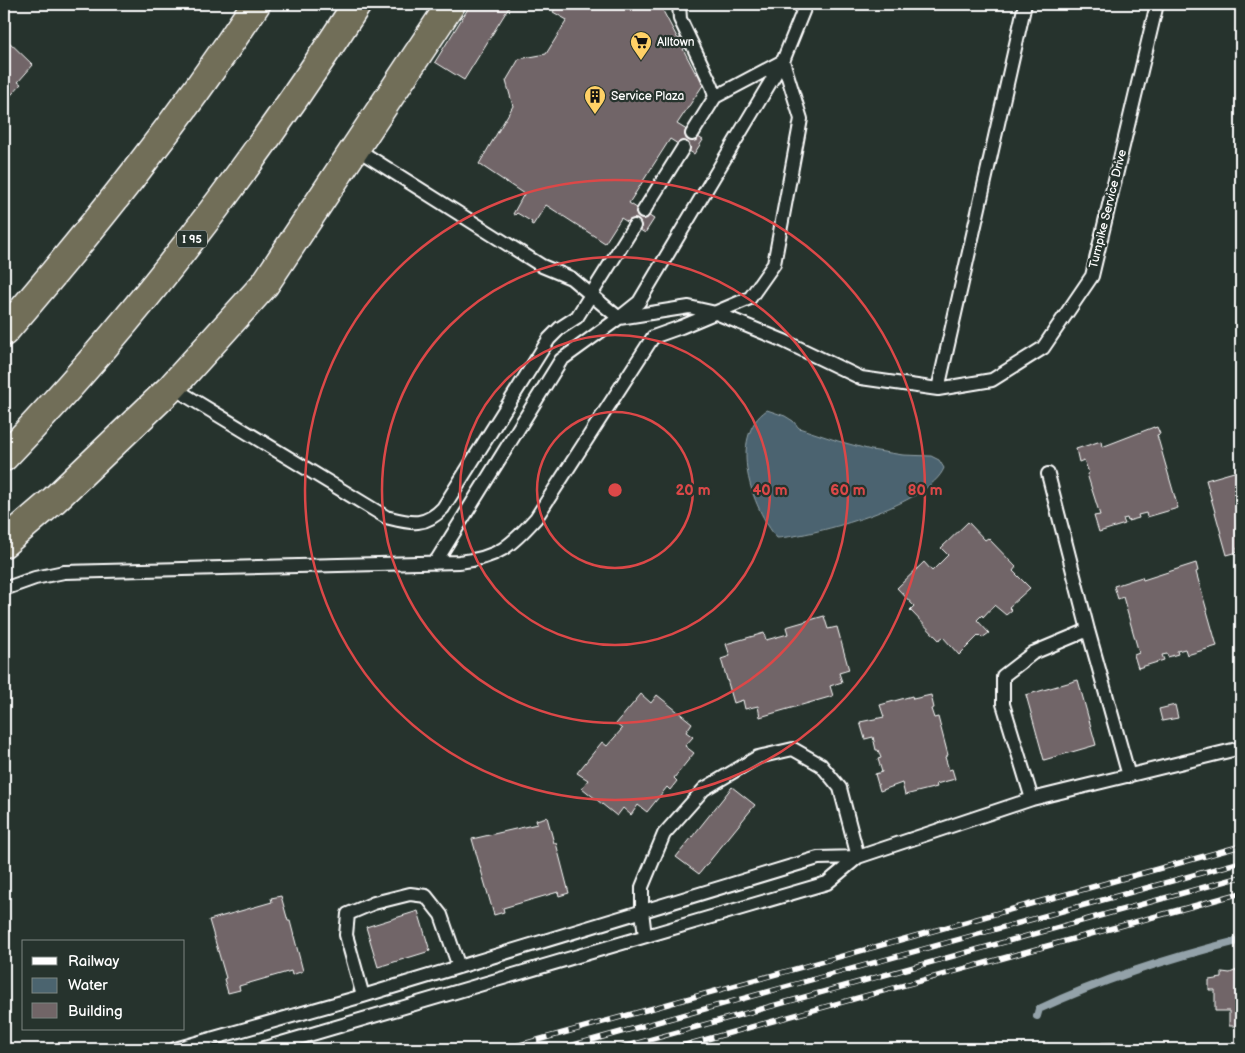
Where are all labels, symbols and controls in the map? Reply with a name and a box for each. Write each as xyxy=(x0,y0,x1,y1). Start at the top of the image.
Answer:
supermarket icon: Alltown xyxy=(629,30,653,61)
place label: Alltown xyxy=(657,35,695,50)
building icon: Service Plaza xyxy=(583,84,607,115)
place label: Service Plaza xyxy=(611,89,685,104)
street label: Turnpike Service Drive xyxy=(1086,148,1130,270)
road number: I 95 xyxy=(177,230,207,248)
centre of rings xyxy=(606,481,624,499)
text: 20 m xyxy=(676,481,711,500)
text: 40 m xyxy=(752,481,788,500)
text: 60 m xyxy=(830,481,866,500)
text: 80 m xyxy=(907,481,943,500)
legend xyxy=(22,940,185,1030)
text: Railway xyxy=(68,952,119,971)
text: Water xyxy=(68,976,108,995)
text: Building xyxy=(68,1002,123,1021)

